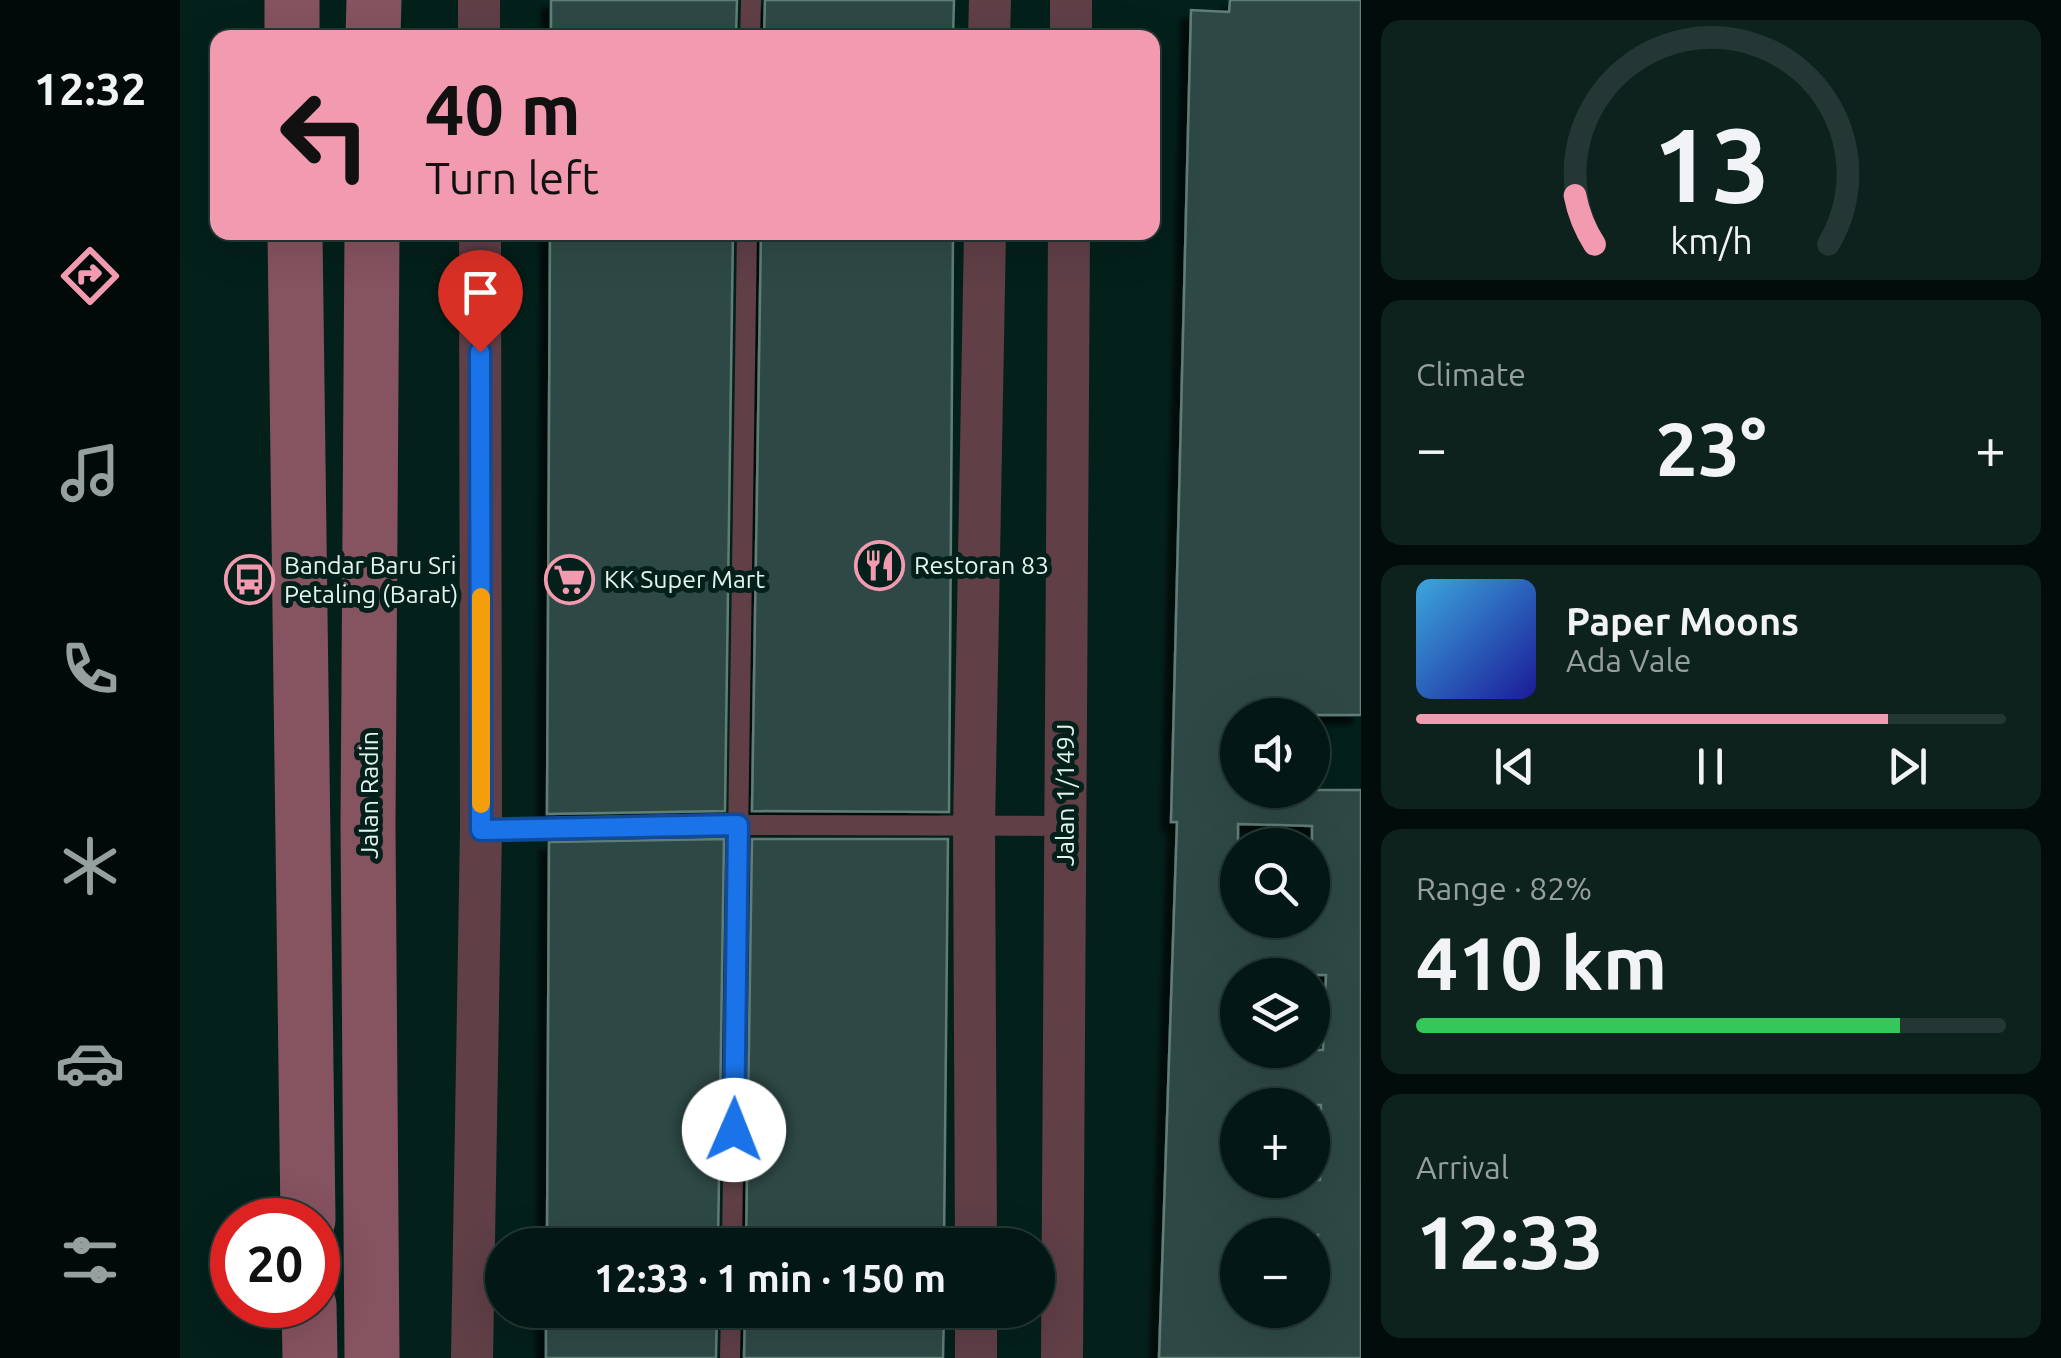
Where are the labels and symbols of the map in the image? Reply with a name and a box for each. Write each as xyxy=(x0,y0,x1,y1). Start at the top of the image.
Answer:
pin xyxy=(438,250,523,353)
restaurant icon: Restoran 83 xyxy=(853,539,905,591)
place label: Bandar Baru Sri Petaling (Barat) xyxy=(284,551,458,608)
place label: Restoran 83 xyxy=(914,551,1049,579)
bus stop icon: Bandar Baru Sri Petaling (Barat) xyxy=(223,553,275,605)
supermarket icon: KK Super Mart xyxy=(543,553,595,605)
place label: KK Super Mart xyxy=(604,565,765,593)
street label: Jalan 1/149J xyxy=(1051,724,1079,866)
street label: Jalan Radin xyxy=(355,731,383,859)
position arrow xyxy=(682,1078,786,1182)
speed limit sign: 20 xyxy=(210,1198,340,1328)

